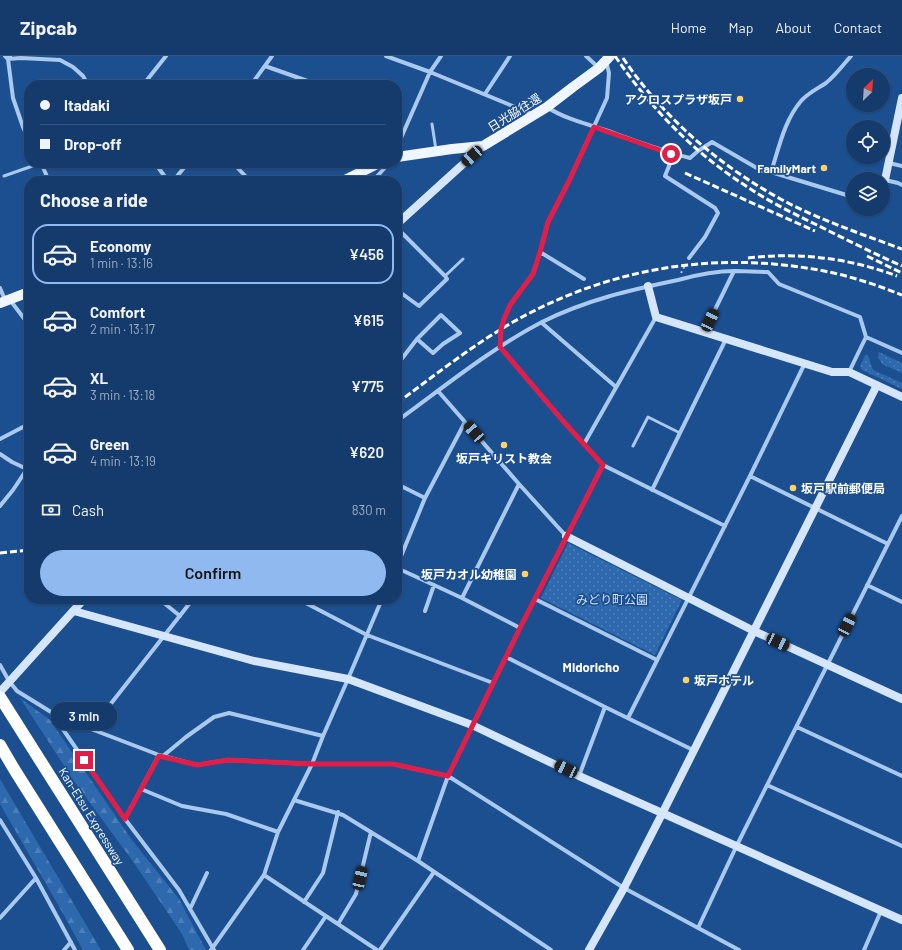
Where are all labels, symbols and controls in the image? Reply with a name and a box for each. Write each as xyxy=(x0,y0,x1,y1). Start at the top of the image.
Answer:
text: Zipcab xyxy=(20,16,77,39)
text: Home xyxy=(671,19,707,36)
text: Map xyxy=(729,19,753,36)
text: About xyxy=(775,19,812,36)
text: Contact xyxy=(834,19,882,36)
north arrow xyxy=(846,68,890,112)
map controls xyxy=(846,68,890,216)
street label: 日光脇往還 xyxy=(485,90,543,134)
place label: アクロスプラザ坂戸 xyxy=(625,92,732,106)
marker: アクロスプラザ坂戸 xyxy=(735,94,745,104)
text: Itadaki xyxy=(64,96,110,114)
button: locate xyxy=(846,120,890,164)
text: Drop-off xyxy=(64,135,122,153)
car xyxy=(459,144,485,168)
route start xyxy=(662,145,680,163)
place label: FamilyMart xyxy=(757,161,816,175)
marker: FamilyMart xyxy=(819,163,829,173)
button: layers xyxy=(846,172,890,216)
text: Choose a ride xyxy=(40,189,148,211)
icon: car xyxy=(42,236,78,272)
text: Economy xyxy=(90,237,151,255)
text: ¥456 xyxy=(349,245,384,263)
text: 1 min · 13:16 xyxy=(90,255,153,271)
icon: car xyxy=(42,302,78,338)
text: Comfort xyxy=(90,303,145,321)
car xyxy=(699,307,721,333)
text: ¥615 xyxy=(353,311,384,329)
text: 2 min · 13:17 xyxy=(90,321,155,337)
icon: car xyxy=(42,368,78,404)
text: XL xyxy=(90,369,108,387)
text: ¥775 xyxy=(351,377,384,395)
text: 3 min · 13:18 xyxy=(90,387,155,403)
car xyxy=(462,419,486,445)
icon: car xyxy=(42,434,78,470)
text: Green xyxy=(90,435,129,453)
marker: 坂戸キリスト教会 xyxy=(499,440,509,450)
text: ¥620 xyxy=(349,443,384,461)
place label: 坂戸キリスト教会 xyxy=(456,451,552,465)
text: 4 min · 13:19 xyxy=(90,453,156,469)
place label: 坂戸駅前郵便局 xyxy=(801,481,885,495)
marker: 坂戸駅前郵便局 xyxy=(788,483,798,493)
icon: cash xyxy=(40,499,62,521)
text: Cash xyxy=(72,501,104,519)
text: 830 m xyxy=(352,502,386,518)
button: Confirm xyxy=(40,550,386,596)
place label: 坂戸カオル幼稚園 xyxy=(421,567,517,581)
marker: 坂戸カオル幼稚園 xyxy=(520,569,530,579)
park label: みどり町公園 xyxy=(576,592,648,606)
car xyxy=(836,612,858,638)
car xyxy=(765,631,791,653)
district label: Midoricho xyxy=(563,659,619,675)
place label: 坂戸ホテル xyxy=(694,673,754,687)
marker: 坂戸ホテル xyxy=(681,675,691,685)
callout: 3 min xyxy=(51,702,117,730)
text: 3 min xyxy=(69,708,99,724)
route end xyxy=(75,751,93,769)
car xyxy=(553,758,579,780)
street label: Kan-Etsu Expressway xyxy=(56,765,128,868)
car xyxy=(351,865,369,891)

